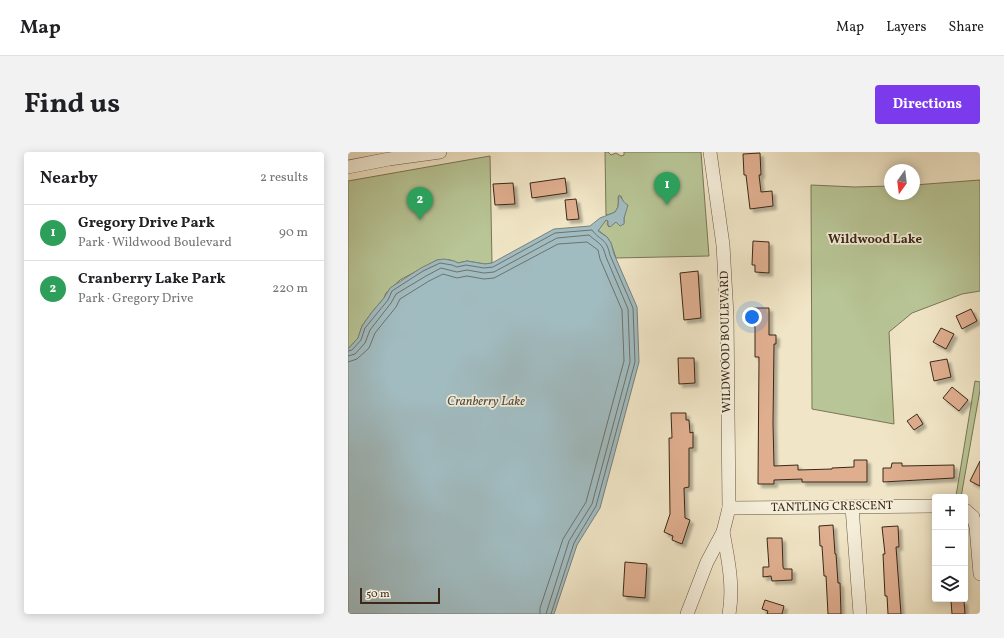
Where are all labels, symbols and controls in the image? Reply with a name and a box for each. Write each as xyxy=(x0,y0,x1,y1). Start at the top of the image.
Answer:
text: Map xyxy=(20,15,61,41)
text: Map xyxy=(836,18,864,37)
text: Layers xyxy=(886,18,926,37)
text: Share xyxy=(948,18,984,37)
text: Find us xyxy=(24,85,120,124)
button: Directions xyxy=(875,85,980,124)
north arrow xyxy=(884,164,920,200)
text: Nearby xyxy=(40,167,98,190)
text: 2 results xyxy=(260,169,308,187)
pin: 1 xyxy=(654,172,680,205)
pin: 2 xyxy=(407,187,433,220)
text: Gregory Drive Park xyxy=(78,213,215,234)
text: 1 xyxy=(50,224,56,242)
text: 90 m xyxy=(279,224,308,242)
district label: Wildwood Lake xyxy=(828,231,922,249)
text: Park · Wildwood Boulevard xyxy=(78,234,232,252)
text: Cranberry Lake Park xyxy=(78,269,226,290)
street label: WILDWOOD BOULEVARD xyxy=(717,271,735,413)
text: 2 xyxy=(50,280,56,298)
text: 220 m xyxy=(272,280,308,298)
text: Park · Gregory Drive xyxy=(78,290,193,308)
your location xyxy=(742,307,762,327)
water label: Cranberry Lake xyxy=(447,393,525,411)
map controls xyxy=(932,494,968,602)
button: + xyxy=(932,494,968,530)
street label: TANTLING CRESCENT xyxy=(771,498,893,516)
button: − xyxy=(932,530,968,566)
button: layers xyxy=(932,566,968,602)
scale bar xyxy=(360,586,440,605)
text: 50 m xyxy=(366,587,390,602)

